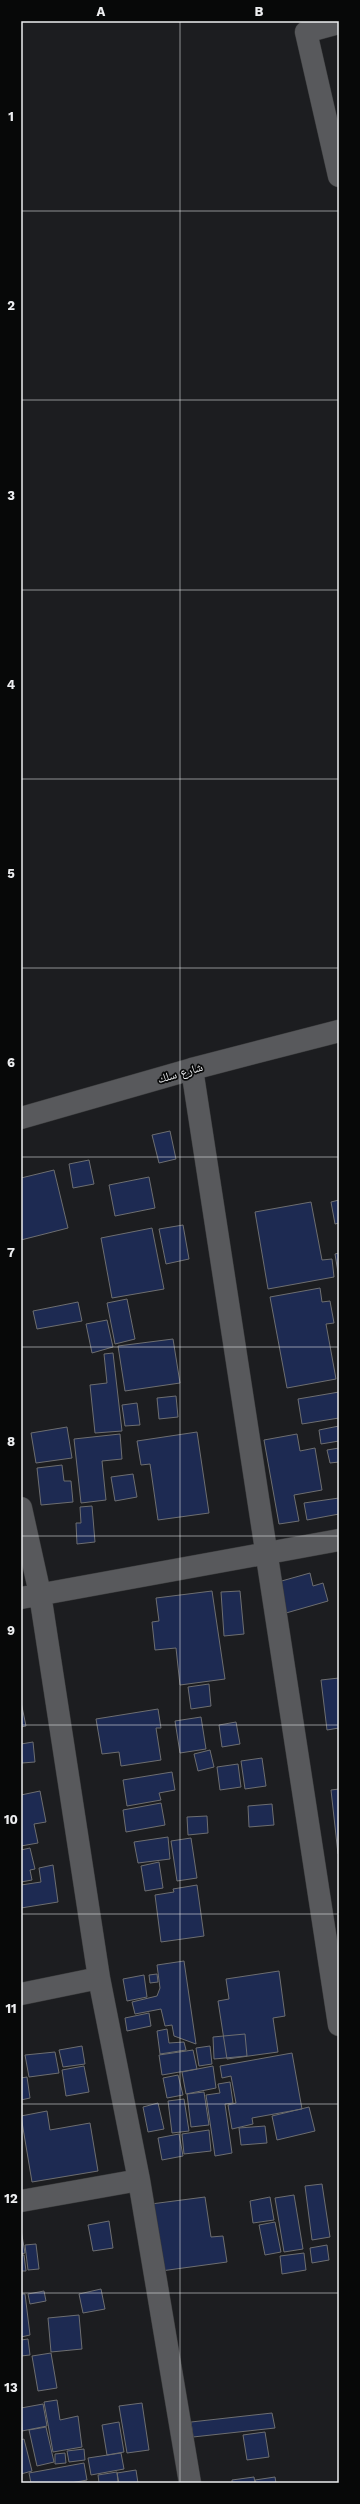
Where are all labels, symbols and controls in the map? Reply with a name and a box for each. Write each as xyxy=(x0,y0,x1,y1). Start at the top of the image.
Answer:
text: A xyxy=(97,4,106,19)
text: B xyxy=(255,4,264,19)
text: 1 xyxy=(8,109,14,124)
text: 2 xyxy=(7,298,15,313)
text: 3 xyxy=(7,488,15,503)
text: 4 xyxy=(7,677,16,692)
text: 5 xyxy=(7,866,15,881)
text: 6 xyxy=(7,1055,15,1070)
street label: شارع سلك xyxy=(156,1060,205,1087)
text: 7 xyxy=(7,1245,15,1260)
text: 8 xyxy=(7,1434,15,1449)
text: 9 xyxy=(7,1623,15,1638)
text: 10 xyxy=(4,1812,18,1827)
text: 11 xyxy=(5,2001,17,2016)
text: 12 xyxy=(4,2191,18,2206)
text: 13 xyxy=(4,2380,18,2395)

